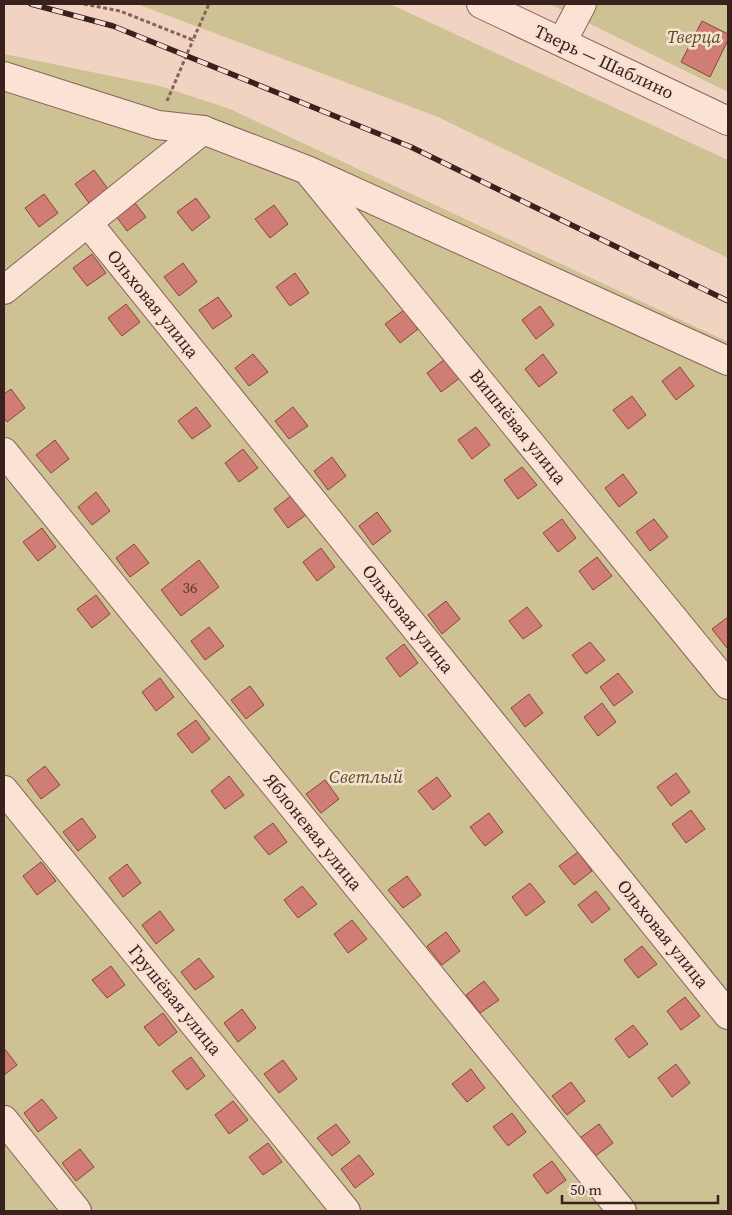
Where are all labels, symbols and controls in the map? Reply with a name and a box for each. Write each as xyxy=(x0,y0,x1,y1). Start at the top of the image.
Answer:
street label: Тверь — Шаблино xyxy=(530,18,678,105)
park label: Тверца xyxy=(667,24,722,49)
street label: Ольховая улица xyxy=(102,244,206,364)
street label: Вишнёвая улица xyxy=(464,364,573,490)
street label: Ольховая улица xyxy=(357,559,461,679)
house number: 36 xyxy=(182,577,198,598)
park label: Светлый xyxy=(329,764,404,789)
street label: Яблоневая улица xyxy=(258,768,369,896)
street label: Ольховая улица xyxy=(612,874,716,994)
street label: Грушёвая улица xyxy=(123,939,228,1061)
scale bar xyxy=(562,1172,718,1204)
text: 50 m xyxy=(570,1179,602,1200)

